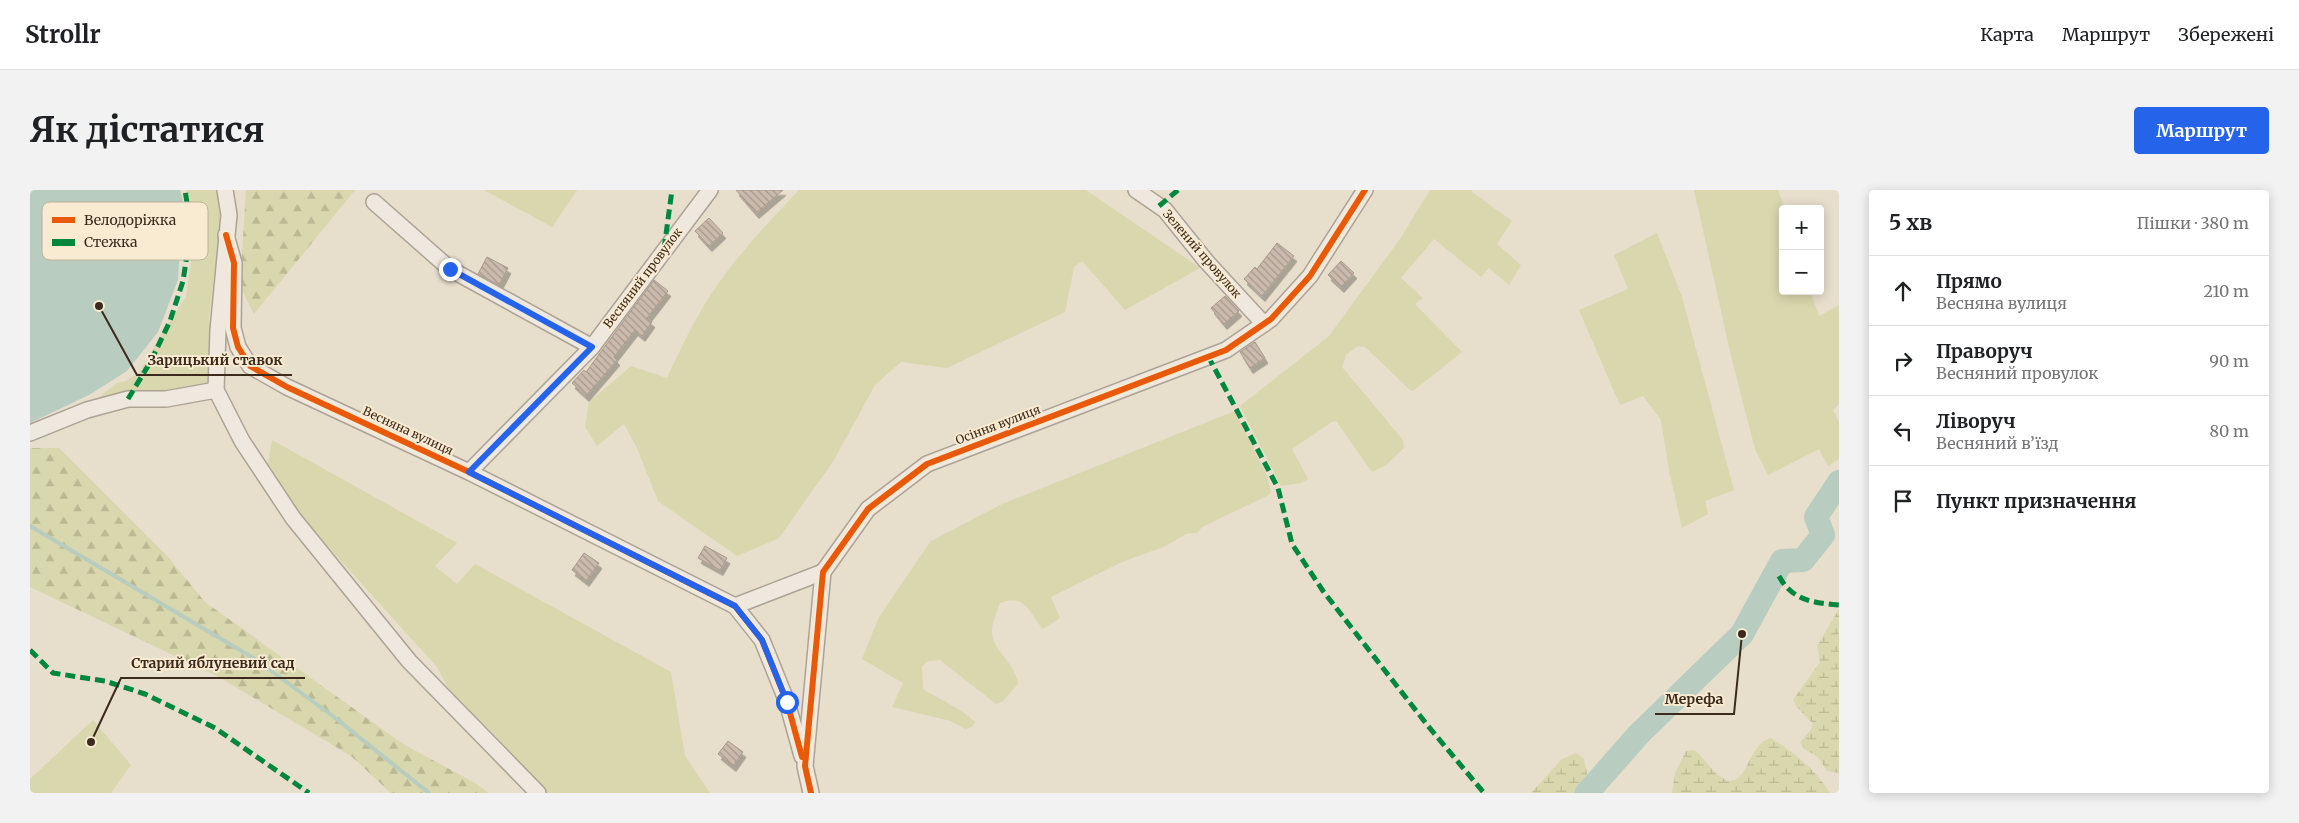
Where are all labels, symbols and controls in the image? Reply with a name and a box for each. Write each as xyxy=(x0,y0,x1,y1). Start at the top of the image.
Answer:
text: Strollr xyxy=(25,19,101,50)
text: Карта xyxy=(1980,23,2034,46)
text: Маршрут xyxy=(2062,23,2150,46)
text: Збережені xyxy=(2178,23,2274,46)
button: Маршрут xyxy=(2134,107,2269,154)
text: Як дістатися xyxy=(30,108,265,152)
legend xyxy=(42,202,208,260)
map controls xyxy=(1779,205,1824,295)
button: + xyxy=(1779,205,1824,250)
street label: Зелений провулок xyxy=(1160,206,1245,301)
text: 5 хв xyxy=(1889,209,1932,236)
text: Велодоріжка xyxy=(84,211,177,229)
text: Пішки · 380 m xyxy=(2137,213,2249,233)
street label: Весняний провулок xyxy=(600,224,685,331)
text: Стежка xyxy=(84,233,138,251)
button: − xyxy=(1779,250,1824,295)
route end xyxy=(439,258,462,281)
text: Прямо xyxy=(1936,269,2002,293)
icon: ahead xyxy=(1889,277,1917,305)
text: 210 m xyxy=(2204,281,2249,301)
text: Весняна вулиця xyxy=(1936,293,2067,313)
text: Праворуч xyxy=(1936,339,2033,363)
callout: Зарицький ставок xyxy=(137,346,292,375)
icon: right xyxy=(1889,347,1917,375)
text: Зарицький ставок xyxy=(148,351,283,369)
text: 90 m xyxy=(2209,351,2249,371)
text: Весняний провулок xyxy=(1936,363,2098,383)
street label: Осіння вулиця xyxy=(953,401,1042,448)
street label: Весняна вулиця xyxy=(361,403,456,458)
text: Ліворуч xyxy=(1936,409,2016,433)
icon: left xyxy=(1889,417,1917,445)
text: 80 m xyxy=(2210,421,2249,441)
text: Весняний в’їзд xyxy=(1936,433,2059,453)
icon: arrive xyxy=(1889,487,1917,515)
text: Пункт призначення xyxy=(1936,489,2136,513)
callout: Старий яблуневий сад xyxy=(121,649,305,678)
text: Старий яблуневий сад xyxy=(131,654,295,672)
callout: Мерефа xyxy=(1655,685,1734,714)
text: Мерефа xyxy=(1665,690,1724,708)
route start xyxy=(776,691,799,714)

